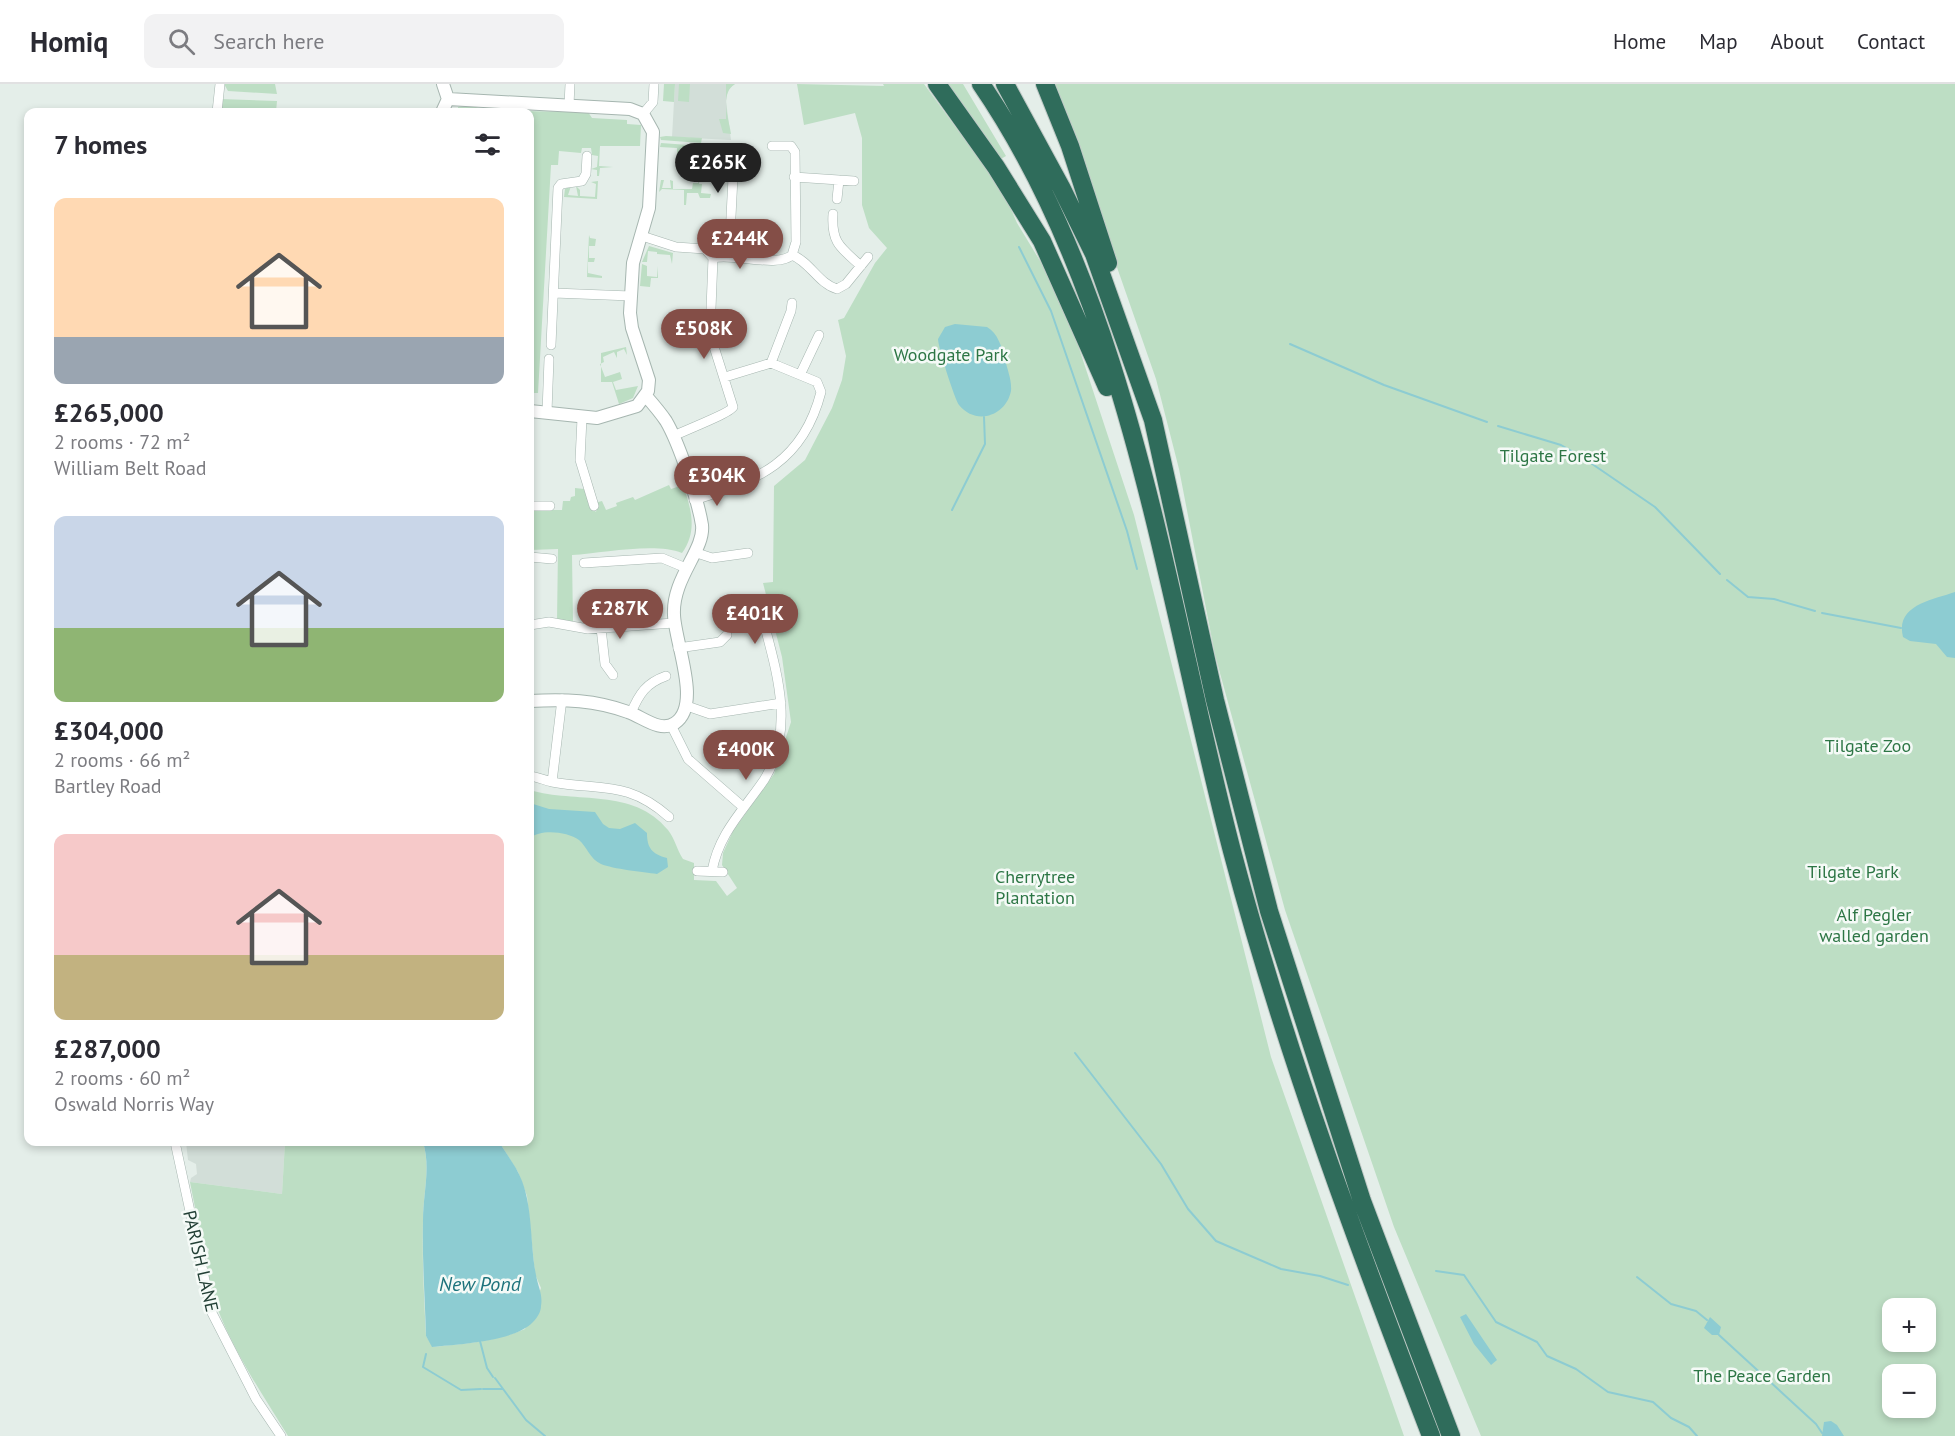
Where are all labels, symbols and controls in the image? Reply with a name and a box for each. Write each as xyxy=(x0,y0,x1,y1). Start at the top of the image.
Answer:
search box xyxy=(144,14,564,68)
text: Homiq xyxy=(30,23,108,60)
icon: search xyxy=(165,25,198,58)
text: Search here xyxy=(213,27,324,55)
text: Home xyxy=(1613,28,1666,55)
text: Map xyxy=(1699,28,1738,55)
text: About xyxy=(1771,28,1824,55)
text: Contact xyxy=(1857,28,1925,55)
text: 7 homes xyxy=(54,128,147,161)
icon: filters xyxy=(471,128,504,161)
pin: £265K xyxy=(676,143,760,194)
text: £265K xyxy=(689,149,747,175)
pin: £244K xyxy=(698,219,782,270)
text: £244K xyxy=(711,225,769,251)
icon: home xyxy=(225,237,333,345)
pin: £508K xyxy=(662,309,746,360)
text: £508K xyxy=(675,315,733,341)
park label: Woodgate Park xyxy=(894,343,1009,366)
text: £265,000 xyxy=(54,396,164,429)
text: 2 rooms · 72 m² xyxy=(54,429,190,455)
park label: Tilgate Forest xyxy=(1500,444,1606,467)
text: William Belt Road xyxy=(54,455,207,481)
pin: £304K xyxy=(675,456,759,507)
text: £304K xyxy=(688,462,746,488)
icon: home xyxy=(225,555,333,663)
pin: £287K xyxy=(578,589,662,640)
pin: £401K xyxy=(713,594,797,645)
text: £287K xyxy=(591,595,649,621)
text: £401K xyxy=(726,600,784,626)
text: £304,000 xyxy=(54,714,164,747)
pin: £400K xyxy=(704,730,788,781)
park label: Tilgate Zoo xyxy=(1825,734,1911,757)
text: £400K xyxy=(717,736,775,762)
text: 2 rooms · 66 m² xyxy=(54,747,190,773)
text: Bartley Road xyxy=(54,773,162,799)
park label: Tilgate Park xyxy=(1807,860,1899,883)
park label: Cherrytree Plantation xyxy=(995,865,1075,909)
icon: home xyxy=(225,873,333,981)
park label: Alf Pegler walled garden xyxy=(1819,903,1929,947)
text: £287,000 xyxy=(54,1032,161,1065)
text: 2 rooms · 60 m² xyxy=(54,1065,190,1091)
text: Oswald Norris Way xyxy=(54,1091,214,1117)
street label: PARISH LANE xyxy=(178,1208,224,1314)
water label: New Pond xyxy=(439,1271,522,1297)
map controls xyxy=(1882,1298,1936,1418)
button: + xyxy=(1882,1298,1936,1352)
park label: The Peace Garden xyxy=(1693,1364,1831,1387)
button: − xyxy=(1882,1364,1936,1418)

